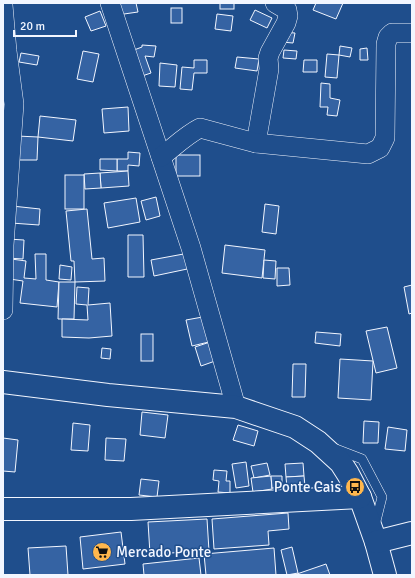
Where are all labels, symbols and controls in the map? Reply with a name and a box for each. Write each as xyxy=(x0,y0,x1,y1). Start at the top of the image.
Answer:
scale bar xyxy=(14,12,76,38)
text: 20 m xyxy=(20,19,45,34)
bus stop icon: Ponte Cais xyxy=(344,476,366,498)
place label: Ponte Cais xyxy=(274,478,341,496)
supermarket icon: Mercado Ponte xyxy=(91,541,113,563)
place label: Mercado Ponte xyxy=(116,543,211,561)

